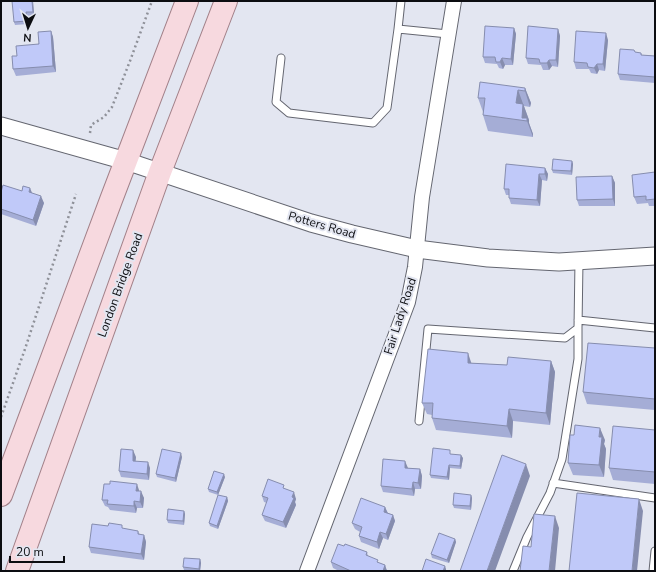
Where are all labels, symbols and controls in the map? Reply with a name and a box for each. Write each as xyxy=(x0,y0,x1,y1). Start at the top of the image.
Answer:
north arrow xyxy=(8,8,48,48)
text: N xyxy=(23,30,32,45)
street label: Potters Road xyxy=(286,208,358,242)
street label: London Bridge Road xyxy=(94,231,146,339)
street label: Fair Lady Road xyxy=(380,276,420,356)
scale bar xyxy=(10,538,64,564)
text: 20 m xyxy=(16,544,44,560)

